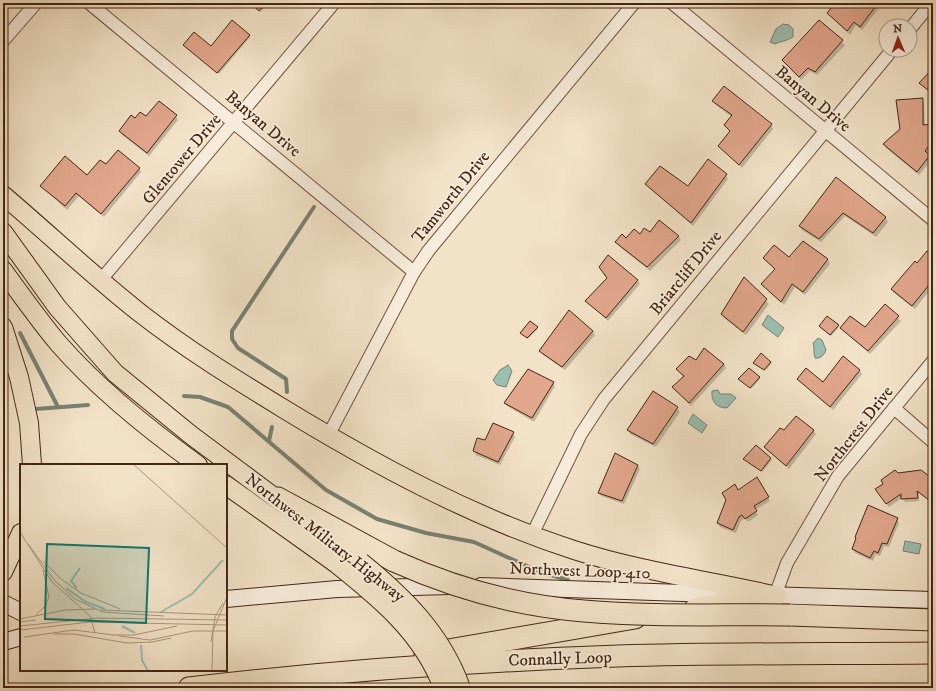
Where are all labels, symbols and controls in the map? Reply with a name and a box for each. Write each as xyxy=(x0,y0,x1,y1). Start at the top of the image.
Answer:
north arrow xyxy=(878,18,918,58)
text: N xyxy=(893,22,902,36)
street label: Banyan Drive xyxy=(771,61,855,137)
street label: Banyan Drive xyxy=(221,86,305,162)
street label: Glentower Drive xyxy=(138,109,226,209)
street label: Tamworth Drive xyxy=(407,146,495,248)
street label: Briarcliff Drive xyxy=(645,226,727,320)
street label: Northcrest Drive xyxy=(810,382,898,486)
inset map xyxy=(20,464,227,671)
street label: Northwest Military Highway xyxy=(241,469,410,608)
street label: Northwest Loop 410 xyxy=(509,558,651,584)
street label: Connally Loop xyxy=(508,646,612,672)

